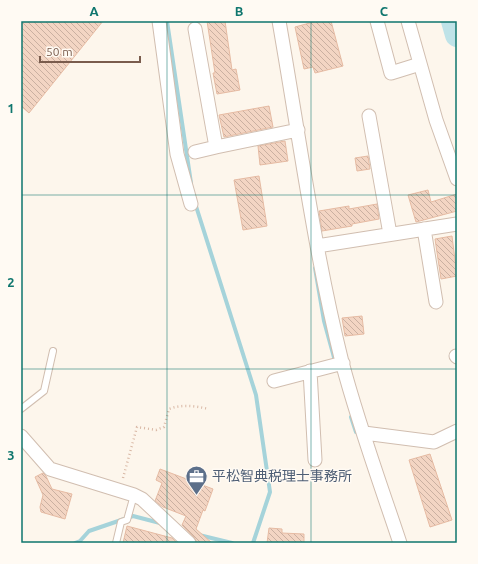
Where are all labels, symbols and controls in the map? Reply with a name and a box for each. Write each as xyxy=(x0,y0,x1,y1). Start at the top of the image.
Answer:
text: A xyxy=(89,4,99,18)
text: B xyxy=(235,4,244,18)
text: C xyxy=(380,4,389,18)
scale bar xyxy=(40,38,140,64)
text: 50 m xyxy=(46,45,73,58)
text: 1 xyxy=(7,101,15,115)
text: 2 xyxy=(7,275,15,289)
text: 3 xyxy=(7,448,15,462)
office icon: 平松智典税理士事務所 xyxy=(184,463,210,496)
place label: 平松智典税理士事務所 xyxy=(212,468,352,484)

